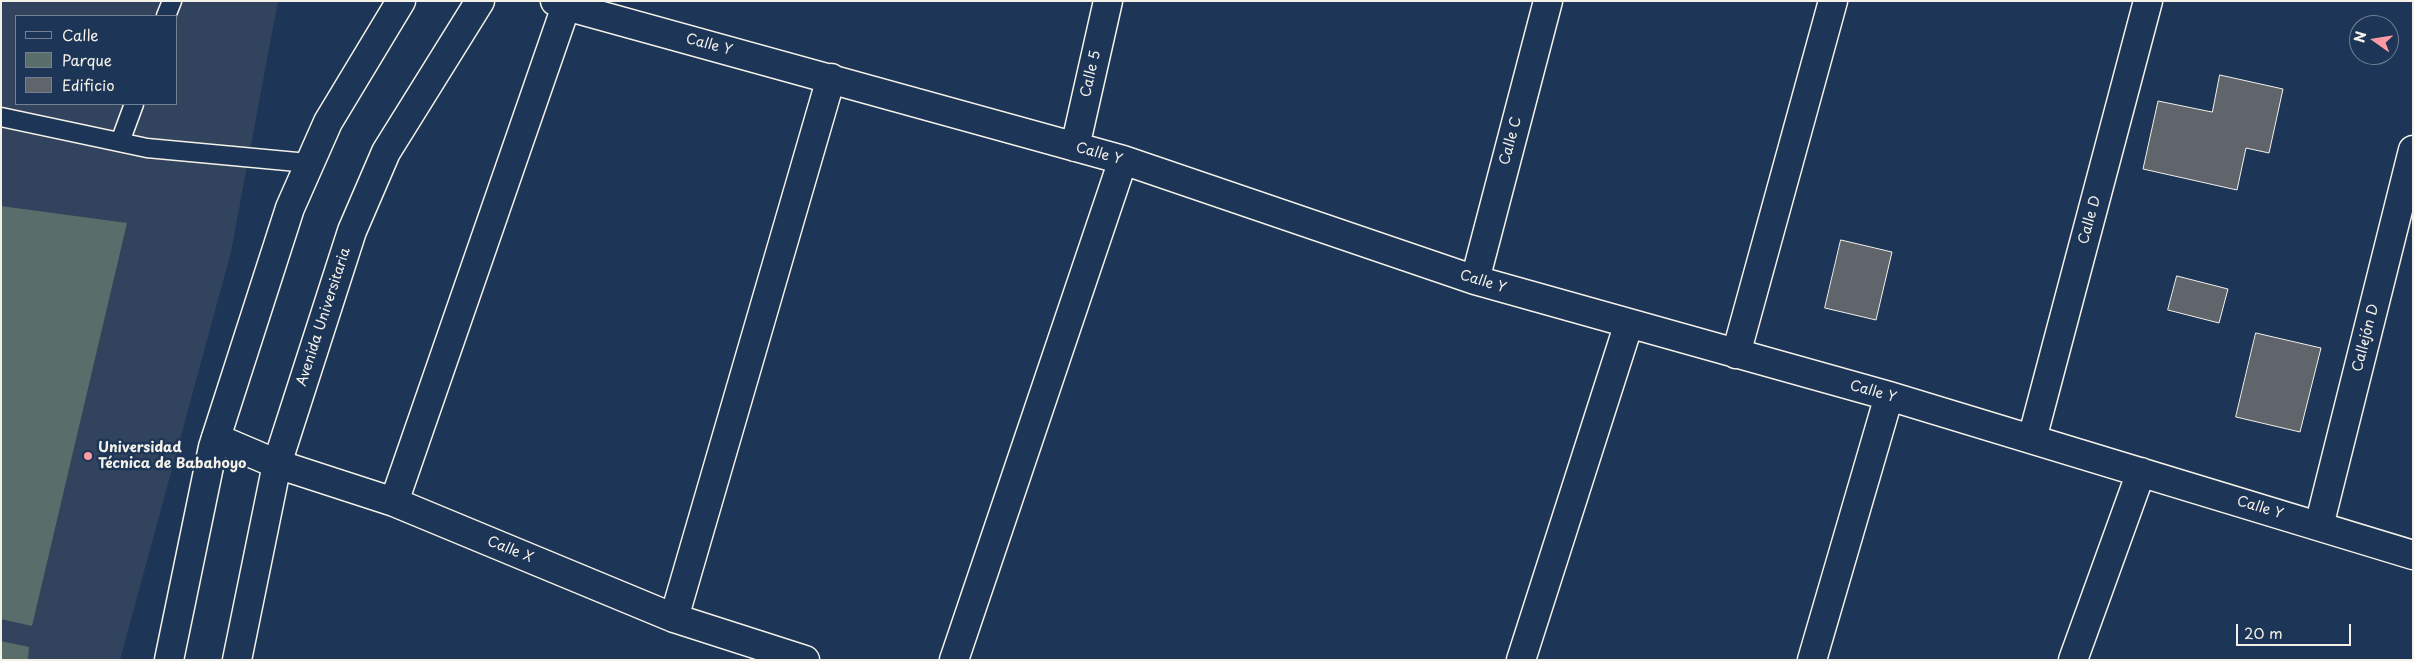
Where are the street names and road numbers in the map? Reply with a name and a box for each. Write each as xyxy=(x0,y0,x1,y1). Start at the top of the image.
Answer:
street label: Calle Y xyxy=(684,31,734,59)
street label: Calle 5 xyxy=(1077,49,1105,99)
street label: Calle C xyxy=(1496,115,1526,167)
street label: Calle Y xyxy=(1074,139,1124,169)
street label: Calle D xyxy=(2075,194,2105,246)
street label: Avenida Universitaria xyxy=(294,246,354,388)
street label: Calle Y xyxy=(1458,267,1508,297)
street label: Callejón D xyxy=(2349,302,2383,374)
street label: Calle Y xyxy=(1848,377,1898,407)
street label: Calle Y xyxy=(2235,493,2285,523)
street label: Calle X xyxy=(485,533,535,567)

